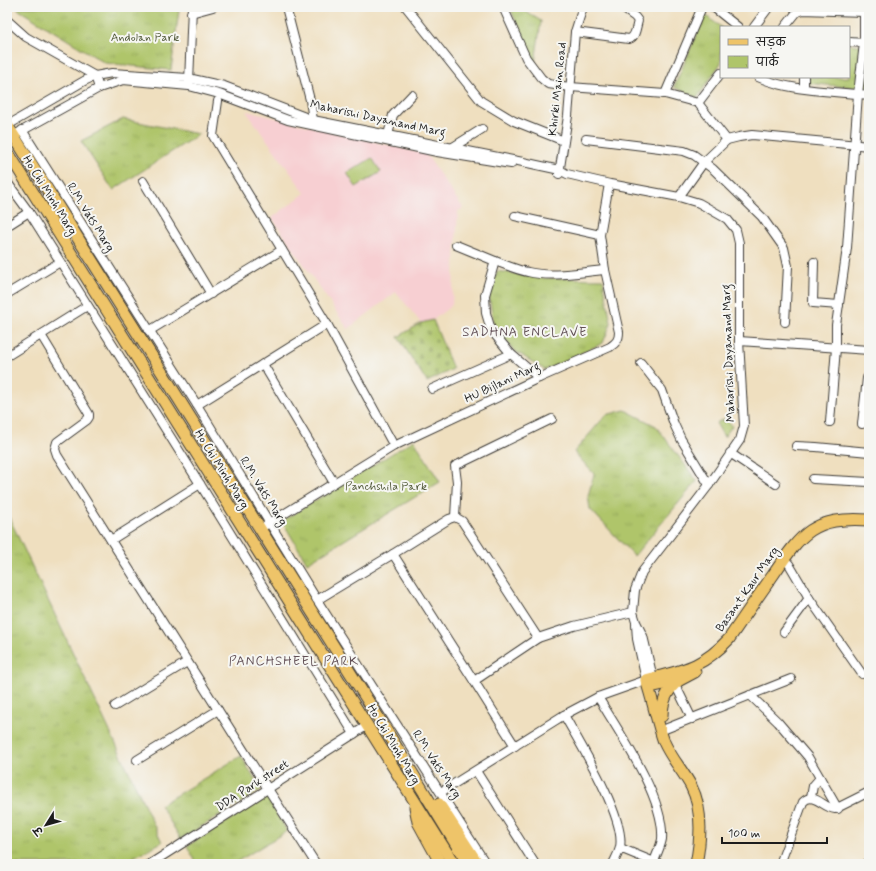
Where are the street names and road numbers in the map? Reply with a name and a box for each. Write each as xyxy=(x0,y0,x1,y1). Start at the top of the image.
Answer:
street label: Khirki Main Road xyxy=(545,42,571,137)
street label: Maharishi Dayanand Marg xyxy=(308,97,447,142)
street label: Ho Chi Minh Marg xyxy=(18,153,80,238)
street label: R.M. Vats Marg xyxy=(63,180,118,255)
street label: Maharishi Dayanand Marg xyxy=(719,283,740,422)
street label: HU Bijlani Marg xyxy=(462,358,544,408)
street label: Ho Chi Minh Marg xyxy=(190,427,252,512)
street label: R.M. Vats Marg xyxy=(236,454,291,529)
street label: Basant Kaur Marg xyxy=(712,544,783,635)
street label: Ho Chi Minh Marg xyxy=(363,701,423,788)
street label: R.M. Vats Marg xyxy=(408,727,464,802)
street label: DDA Park street xyxy=(213,756,292,815)

